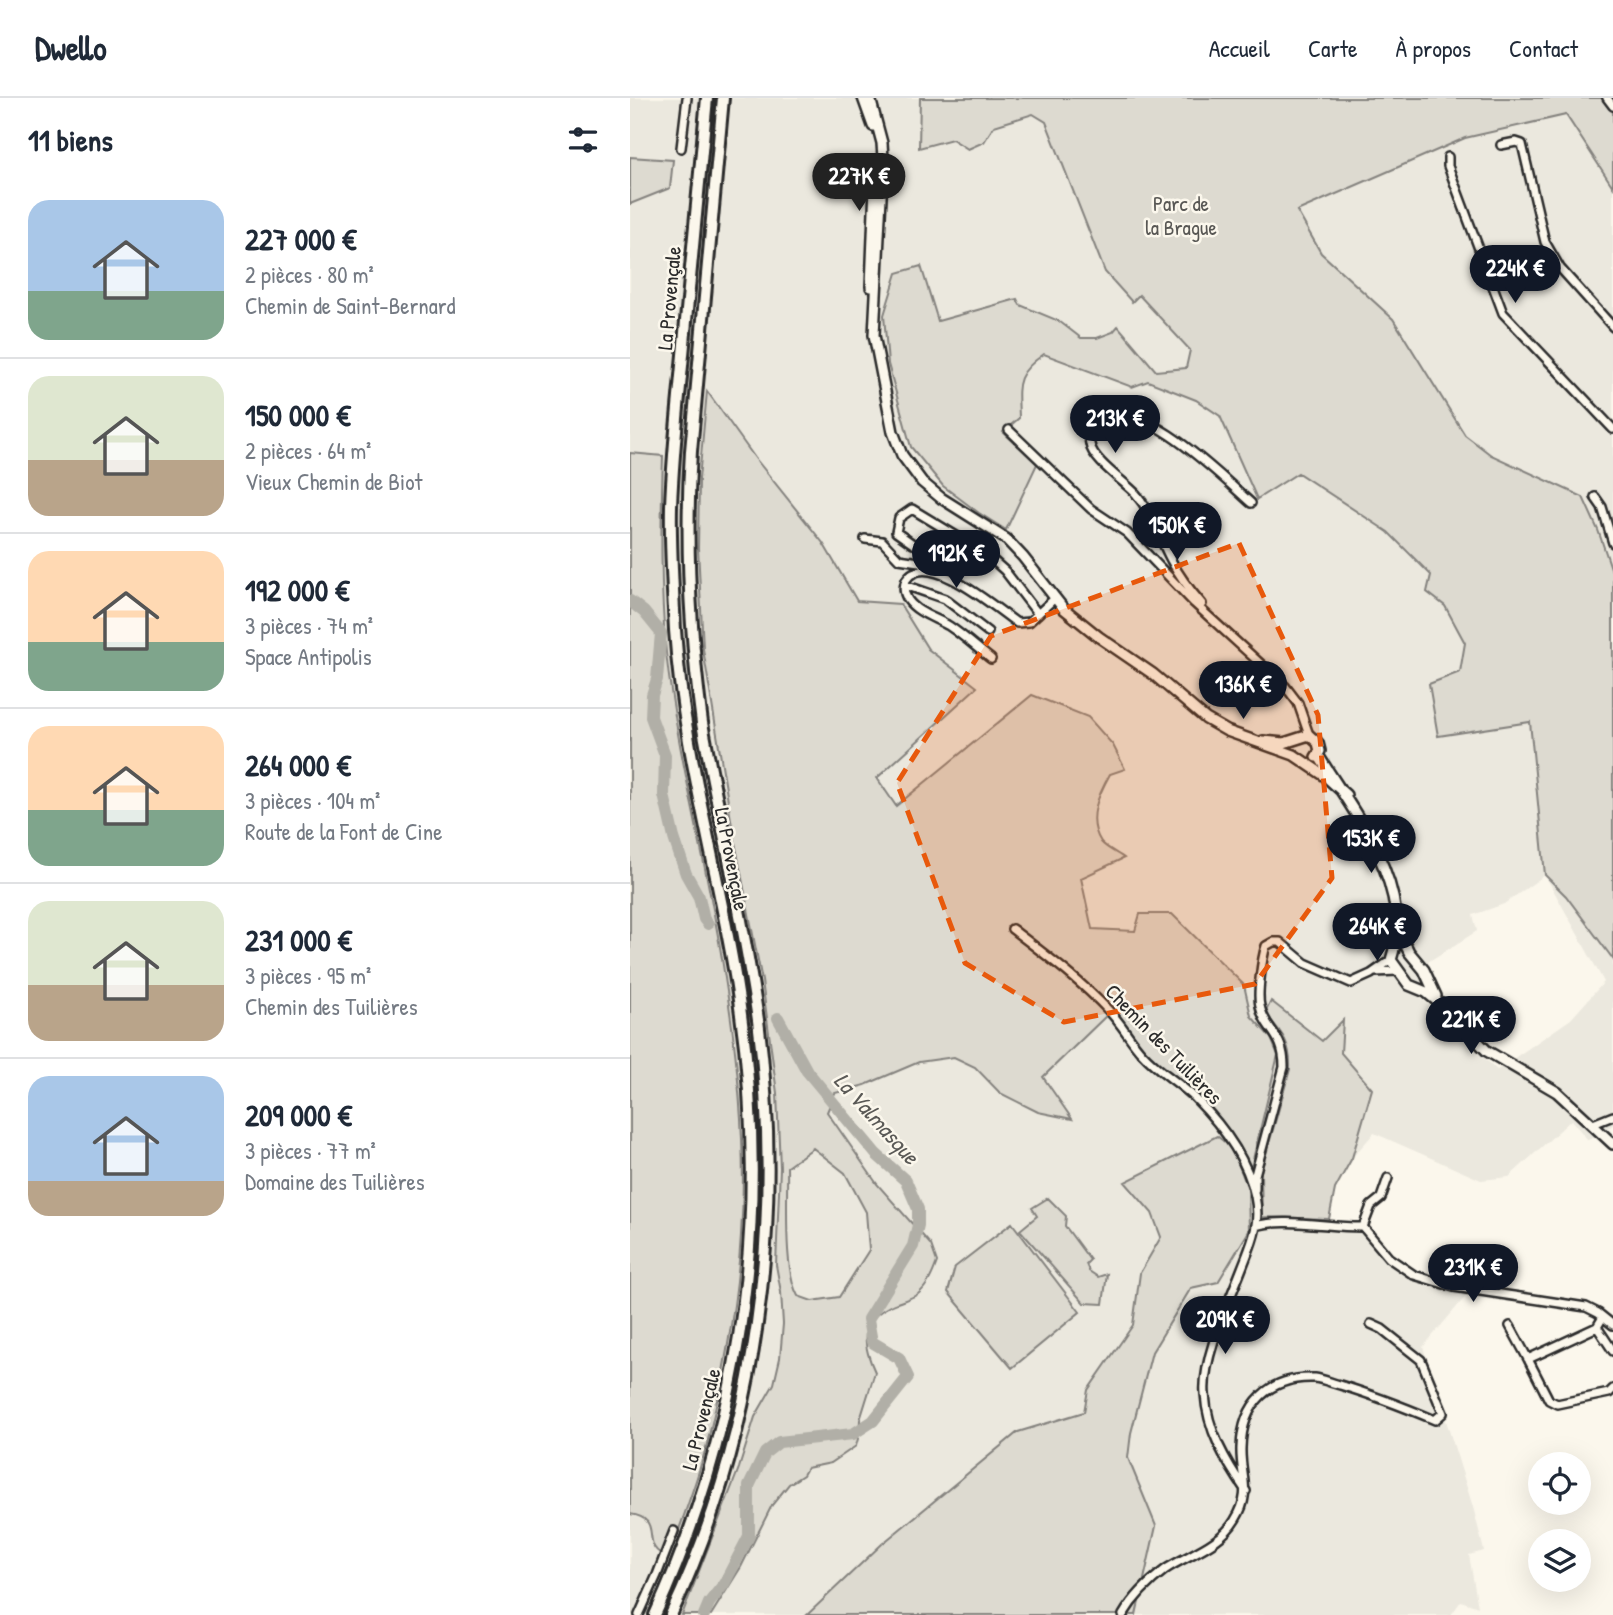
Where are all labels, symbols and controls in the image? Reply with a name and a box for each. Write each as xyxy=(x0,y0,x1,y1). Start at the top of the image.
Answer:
text: Dwello xyxy=(35,26,107,70)
text: Accueil xyxy=(1209,32,1270,64)
text: Carte xyxy=(1308,32,1357,64)
text: À propos xyxy=(1395,32,1471,64)
text: Contact xyxy=(1509,32,1578,64)
text: 11 biens xyxy=(28,120,113,160)
icon: filters xyxy=(564,121,602,159)
pin: 227K € xyxy=(802,153,916,213)
text: 227K € xyxy=(828,160,890,191)
park label: Parc de la Brague xyxy=(1145,189,1217,242)
text: 227 000 € xyxy=(245,219,356,259)
icon: home xyxy=(84,228,168,312)
street label: La Provençale xyxy=(650,245,688,351)
pin: 224K € xyxy=(1458,246,1572,305)
text: 224K € xyxy=(1486,252,1544,283)
text: 2 pièces · 80 m² xyxy=(245,259,374,290)
text: Chemin de Saint-Bernard xyxy=(245,290,456,321)
text: 150 000 € xyxy=(245,395,351,435)
pin: 213K € xyxy=(1058,396,1172,455)
text: 213K € xyxy=(1086,402,1144,433)
icon: home xyxy=(84,404,168,488)
text: 2 pièces · 64 m² xyxy=(245,435,371,466)
text: Vieux Chemin de Biot xyxy=(245,466,422,497)
pin: 150K € xyxy=(1120,503,1234,562)
text: 150K € xyxy=(1149,509,1205,540)
pin: 192K € xyxy=(899,531,1013,590)
text: 192K € xyxy=(928,537,984,568)
text: 192 000 € xyxy=(245,570,350,610)
icon: home xyxy=(84,579,168,663)
text: 3 pièces · 74 m² xyxy=(245,610,373,641)
text: Space Antipolis xyxy=(245,641,372,672)
pin: 136K € xyxy=(1186,662,1300,721)
text: 136K € xyxy=(1215,668,1271,699)
text: 264 000 € xyxy=(245,745,351,785)
icon: home xyxy=(84,754,168,838)
text: 3 pièces · 104 m² xyxy=(245,785,380,816)
street label: La Provençale xyxy=(708,805,756,913)
text: Route de la Font de Cine xyxy=(245,816,442,847)
pin: 153K € xyxy=(1314,816,1428,875)
text: 153K € xyxy=(1343,822,1399,853)
pin: 264K € xyxy=(1320,904,1434,963)
text: 264K € xyxy=(1349,910,1405,941)
text: 231 000 € xyxy=(245,920,352,960)
icon: home xyxy=(84,929,168,1013)
text: 3 pièces · 95 m² xyxy=(245,960,371,991)
street label: Chemin des Tuilières xyxy=(1099,977,1229,1111)
text: Chemin des Tuilières xyxy=(245,991,418,1022)
pin: 221K € xyxy=(1414,996,1528,1056)
text: 221K € xyxy=(1442,1003,1500,1034)
water label: La Valmasque xyxy=(827,1065,927,1172)
text: 209 000 € xyxy=(245,1095,352,1135)
icon: home xyxy=(84,1104,168,1188)
text: 3 pièces · 77 m² xyxy=(245,1135,376,1166)
text: Domaine des Tuilières xyxy=(245,1166,425,1197)
pin: 231K € xyxy=(1416,1244,1530,1304)
text: 231K € xyxy=(1444,1251,1502,1282)
pin: 209K € xyxy=(1168,1296,1282,1356)
text: 209K € xyxy=(1196,1303,1254,1334)
street label: La Provençale xyxy=(674,1365,728,1473)
map controls xyxy=(1528,1452,1591,1592)
button: locate xyxy=(1528,1452,1591,1515)
button: layers xyxy=(1528,1529,1591,1592)

